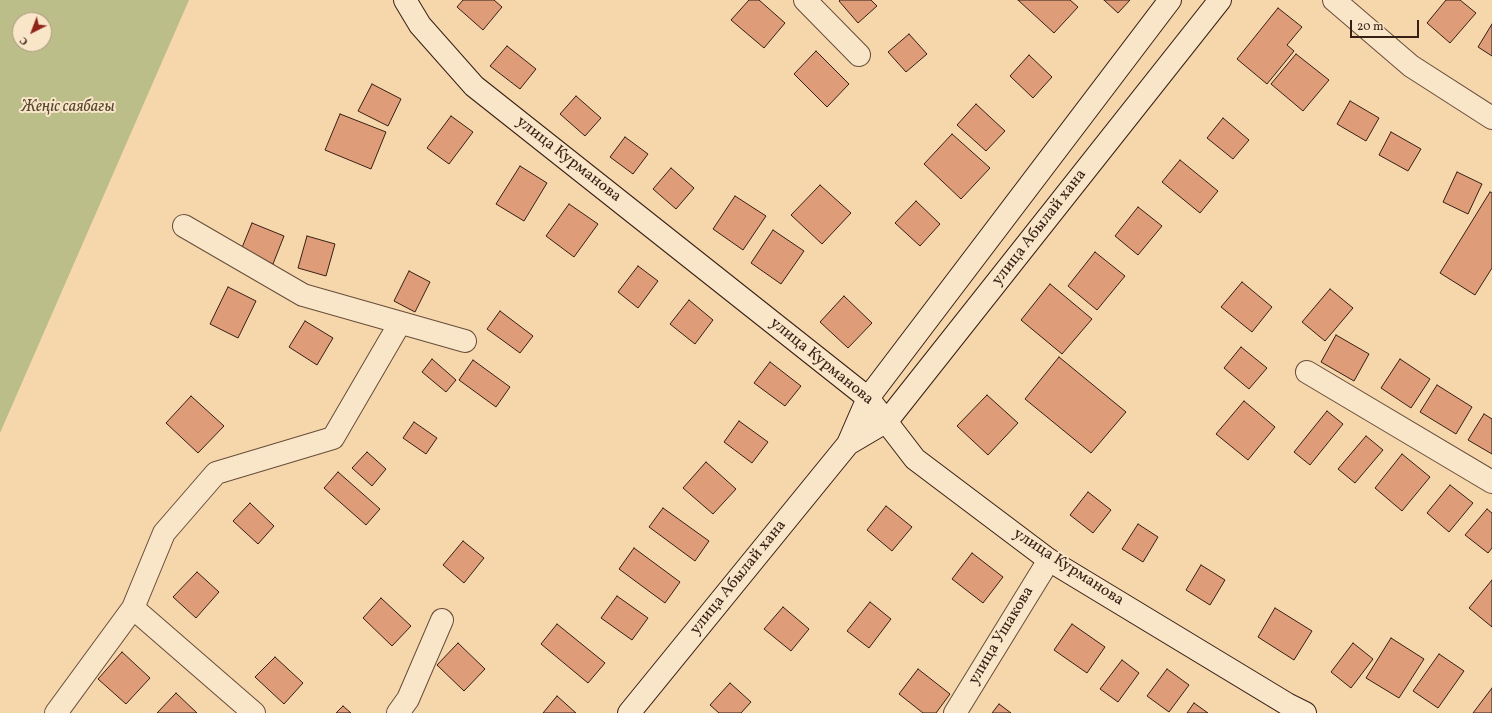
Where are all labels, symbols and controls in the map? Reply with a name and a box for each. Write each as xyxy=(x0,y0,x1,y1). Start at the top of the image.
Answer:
north arrow xyxy=(12,12,52,52)
scale bar xyxy=(1352,12,1421,38)
text: 20 m xyxy=(1357,19,1384,35)
text: С xyxy=(17,33,32,48)
park label: Жеңіс саябағы xyxy=(21,98,115,118)
street label: улица Курманова xyxy=(512,113,624,207)
street label: улица Абылай хана xyxy=(989,166,1091,290)
street label: улица Курманова xyxy=(765,314,877,410)
street label: улица Абылай хана xyxy=(687,517,791,639)
street label: улица Курманова xyxy=(1009,525,1127,611)
street label: улица Ушакова xyxy=(965,583,1039,689)

